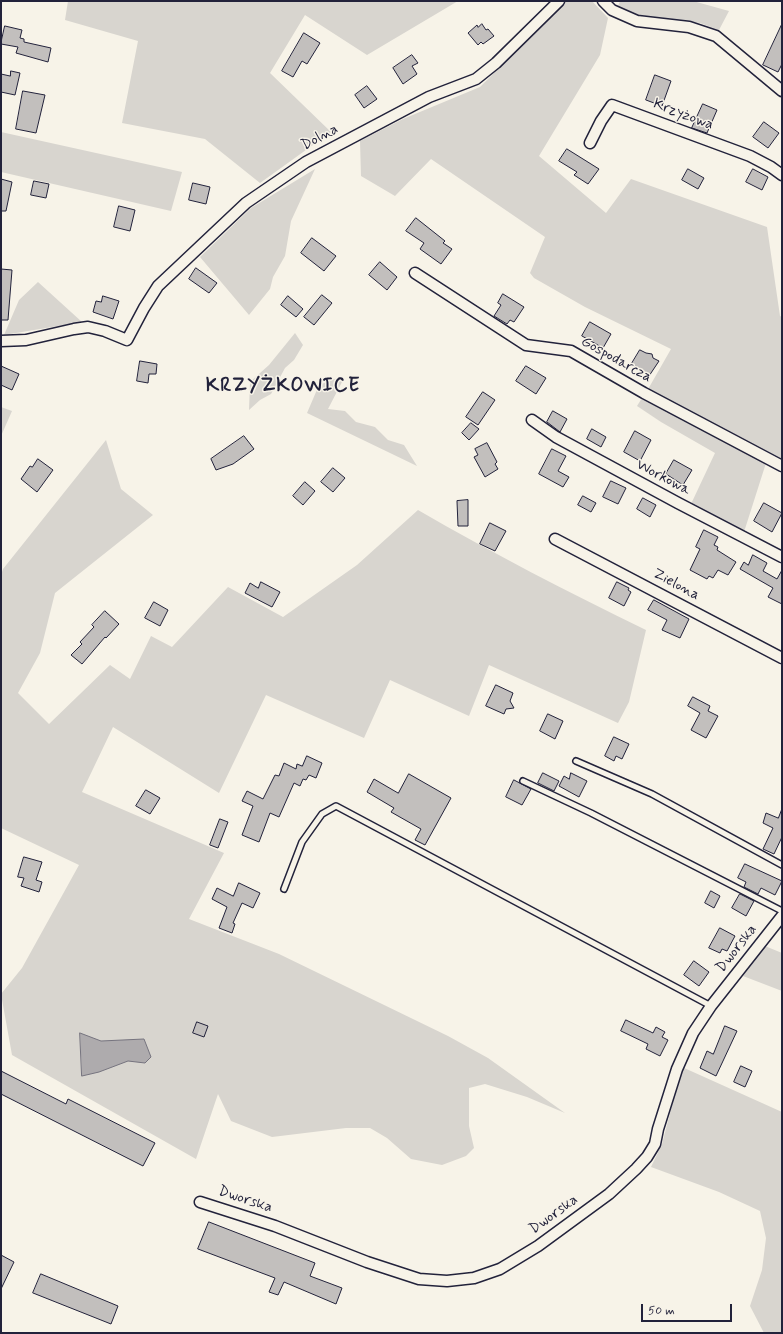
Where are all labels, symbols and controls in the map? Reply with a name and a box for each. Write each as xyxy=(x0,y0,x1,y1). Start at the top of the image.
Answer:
street label: Krzyżowa xyxy=(650,95,716,135)
street label: Dolna xyxy=(299,121,341,155)
street label: Gospodarcza xyxy=(577,333,655,387)
district label: KRZYŻKOWICE xyxy=(207,376,359,398)
street label: Workowa xyxy=(633,456,693,500)
street label: Zielona xyxy=(650,565,702,605)
street label: Dworska xyxy=(713,921,761,977)
street label: Dworska xyxy=(216,1183,274,1217)
street label: Dworska xyxy=(526,1191,582,1239)
scale bar xyxy=(643,1296,734,1322)
text: 50 m xyxy=(648,1303,675,1319)

